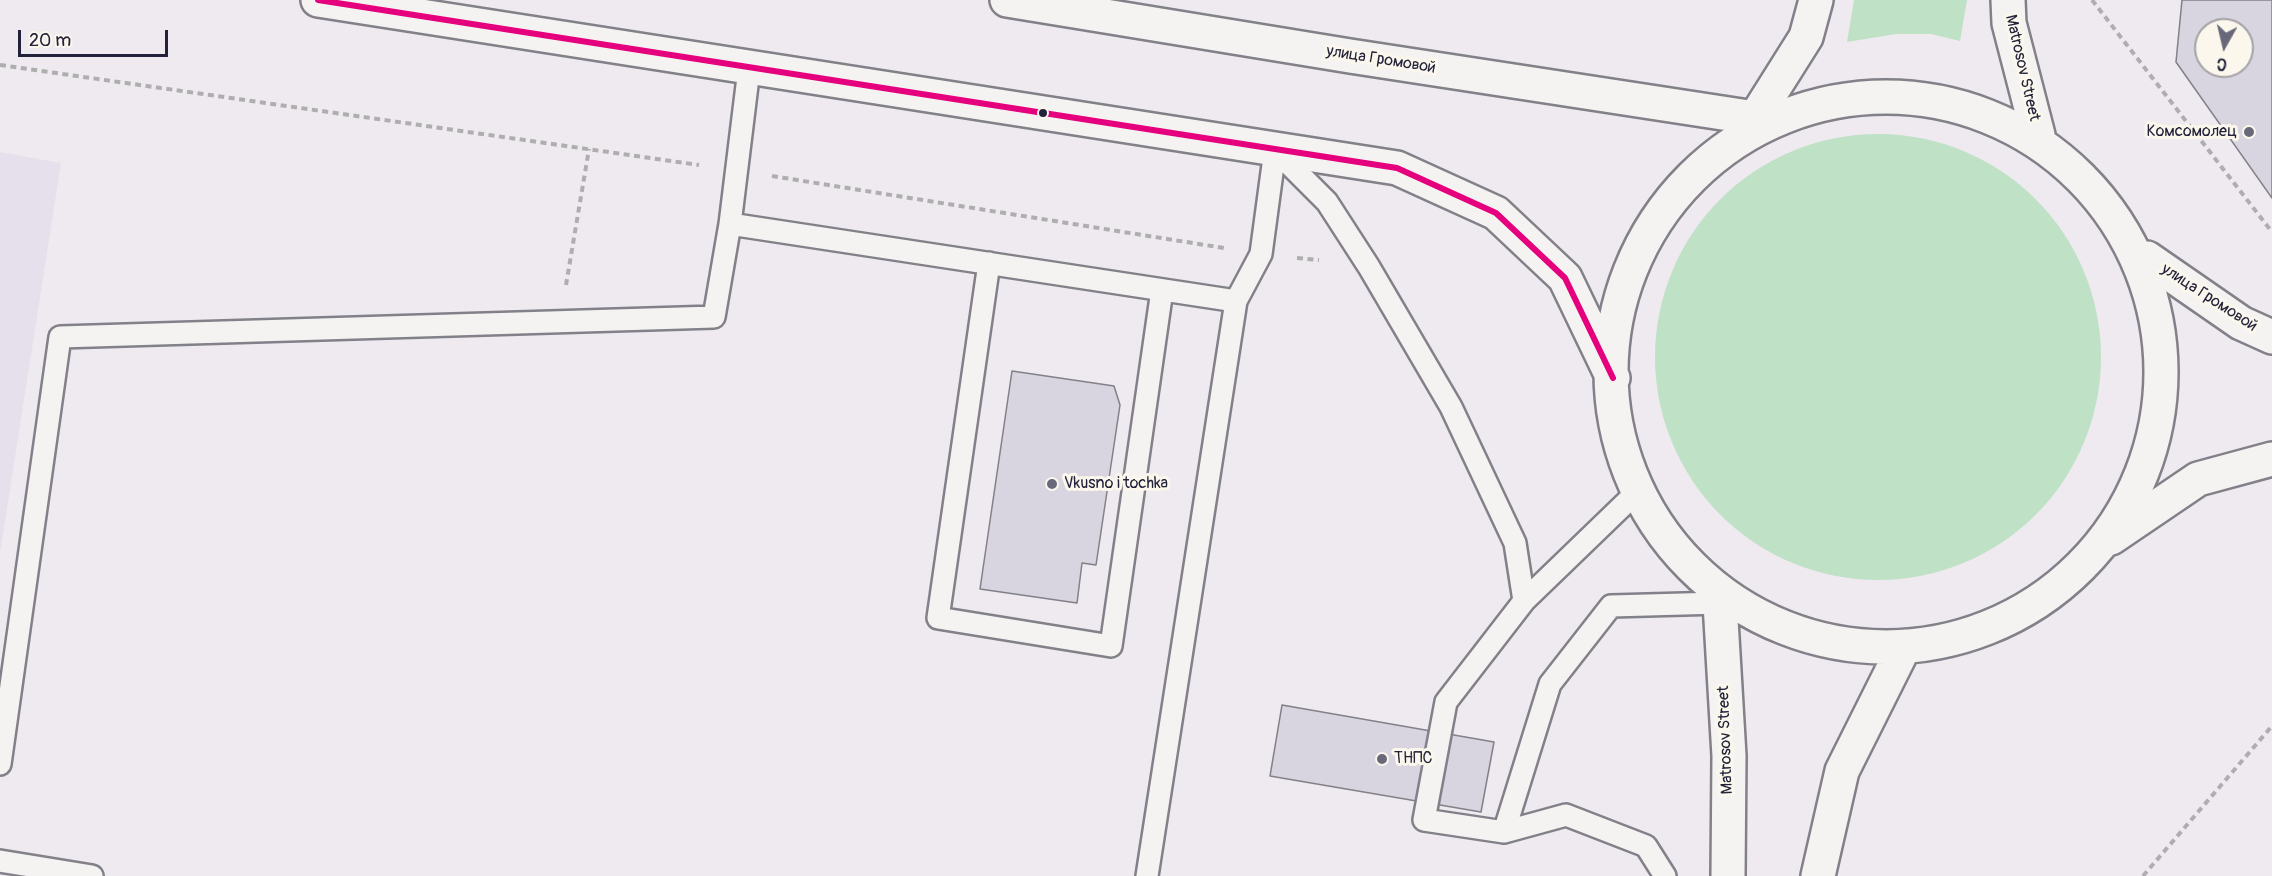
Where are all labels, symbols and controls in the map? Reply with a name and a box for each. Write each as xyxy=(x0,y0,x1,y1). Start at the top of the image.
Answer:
street label: Matrosov Street xyxy=(2000,13,2044,123)
scale bar xyxy=(21,18,171,56)
north arrow xyxy=(2194,18,2254,78)
text: 20 m xyxy=(29,29,71,52)
street label: улица Громовой xyxy=(1325,42,1437,78)
text: С xyxy=(2215,53,2228,74)
unlabelled marker xyxy=(1037,107,1049,119)
place label: Комсомолец xyxy=(2146,122,2237,142)
marker: Комсомолец xyxy=(2242,125,2256,139)
street label: улица Громовой xyxy=(2157,260,2261,336)
place label: Vkusno i tochka xyxy=(1064,474,1168,494)
marker: Vkusno i tochka xyxy=(1045,477,1059,491)
street label: Matrosov Street xyxy=(1715,685,1737,795)
place label: ТНПС xyxy=(1394,749,1432,769)
marker: ТНПС xyxy=(1375,752,1389,766)

